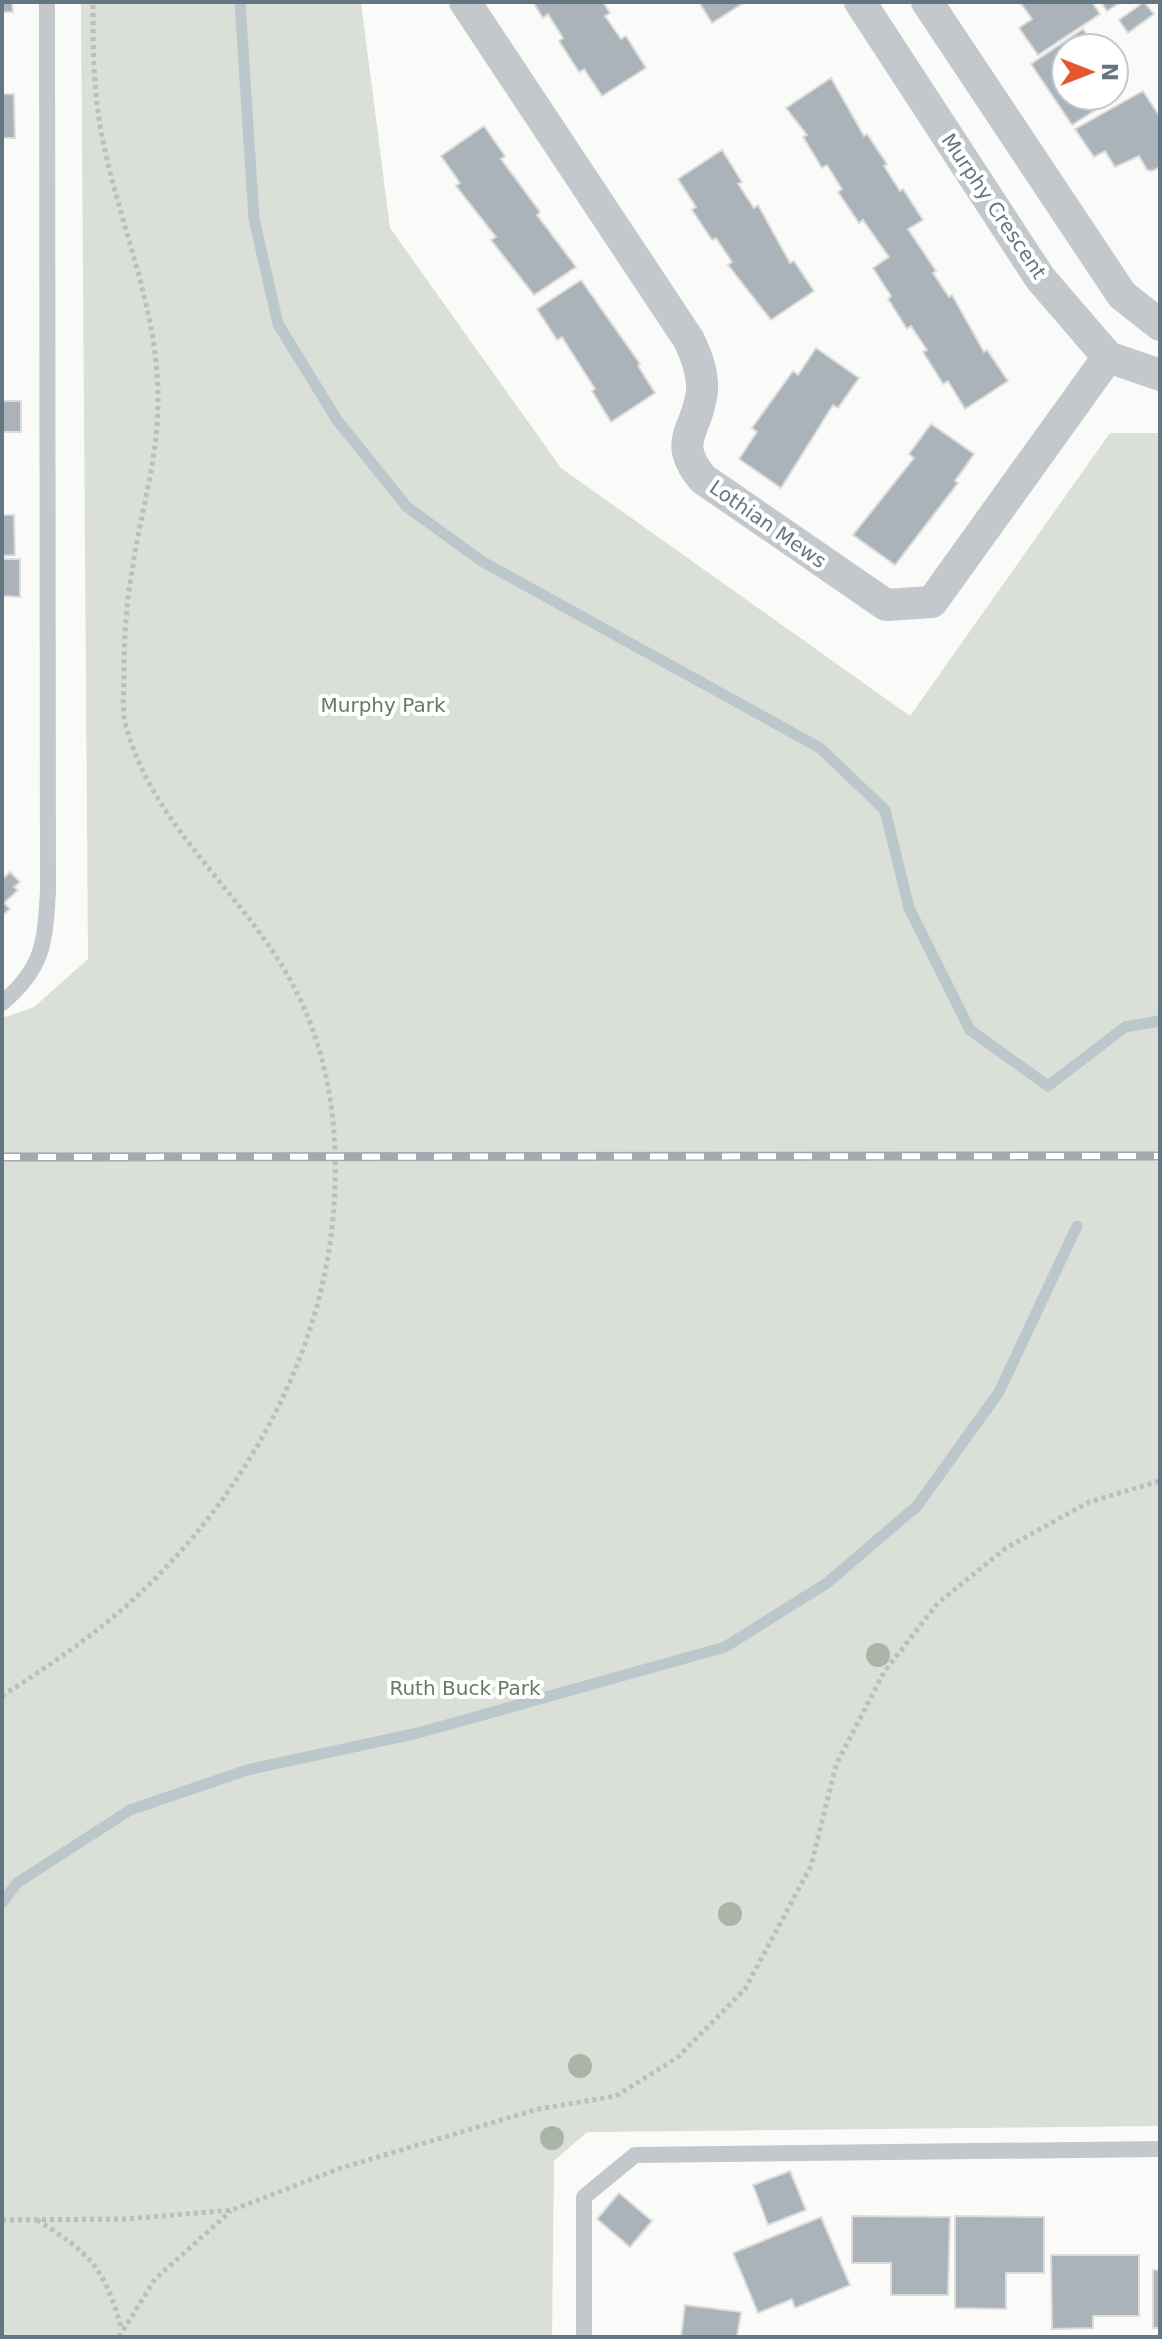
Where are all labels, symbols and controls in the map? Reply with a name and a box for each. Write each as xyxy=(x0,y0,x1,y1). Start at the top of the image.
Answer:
north arrow xyxy=(1050,32,1130,112)
text: N xyxy=(1097,63,1122,81)
street label: Murphy Crescent xyxy=(937,129,1052,283)
street label: Lothian Mews xyxy=(705,475,831,573)
park label: Murphy Park xyxy=(321,693,446,717)
park label: Ruth Buck Park xyxy=(389,1676,541,1700)

